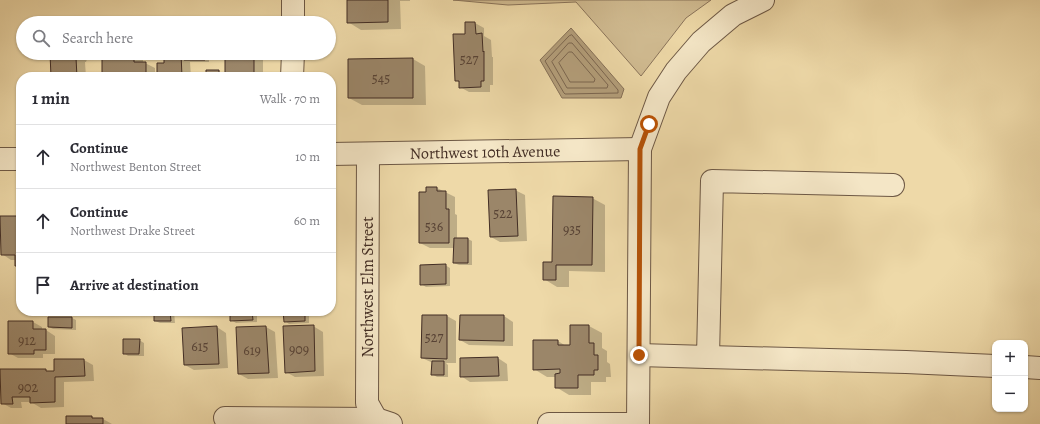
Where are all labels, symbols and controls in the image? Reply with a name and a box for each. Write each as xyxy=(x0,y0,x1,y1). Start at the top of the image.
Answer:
search box xyxy=(16,16,336,60)
icon: search xyxy=(30,27,52,49)
text: Search here xyxy=(62,28,133,48)
house number: 527 xyxy=(460,50,478,69)
house number: 545 xyxy=(372,69,390,88)
text: 1 min xyxy=(32,87,70,110)
text: Walk · 70 m xyxy=(260,90,320,107)
route start xyxy=(640,115,658,133)
text: Continue xyxy=(70,138,128,158)
street label: Northwest 10th Avenue xyxy=(410,140,560,165)
icon: ahead xyxy=(32,146,54,168)
text: 10 m xyxy=(295,148,320,165)
text: Northwest Benton Street xyxy=(70,158,201,175)
text: Continue xyxy=(70,202,128,222)
house number: 522 xyxy=(493,204,513,223)
icon: ahead xyxy=(32,210,54,232)
text: 60 m xyxy=(294,212,320,229)
street label: Northwest Elm Street xyxy=(357,216,379,358)
house number: 536 xyxy=(425,217,443,236)
house number: 935 xyxy=(563,220,581,239)
text: Northwest Drake Street xyxy=(70,222,195,239)
icon: arrive xyxy=(32,274,54,296)
text: Arrive at destination xyxy=(70,275,199,295)
house number: 527 xyxy=(425,328,443,347)
house number: 912 xyxy=(18,331,36,350)
house number: 615 xyxy=(191,337,209,356)
house number: 909 xyxy=(289,340,309,359)
map controls xyxy=(992,340,1028,412)
button: + xyxy=(992,340,1028,376)
house number: 619 xyxy=(243,341,261,360)
route end xyxy=(630,346,648,364)
button: − xyxy=(992,376,1028,412)
house number: 902 xyxy=(18,378,39,397)

